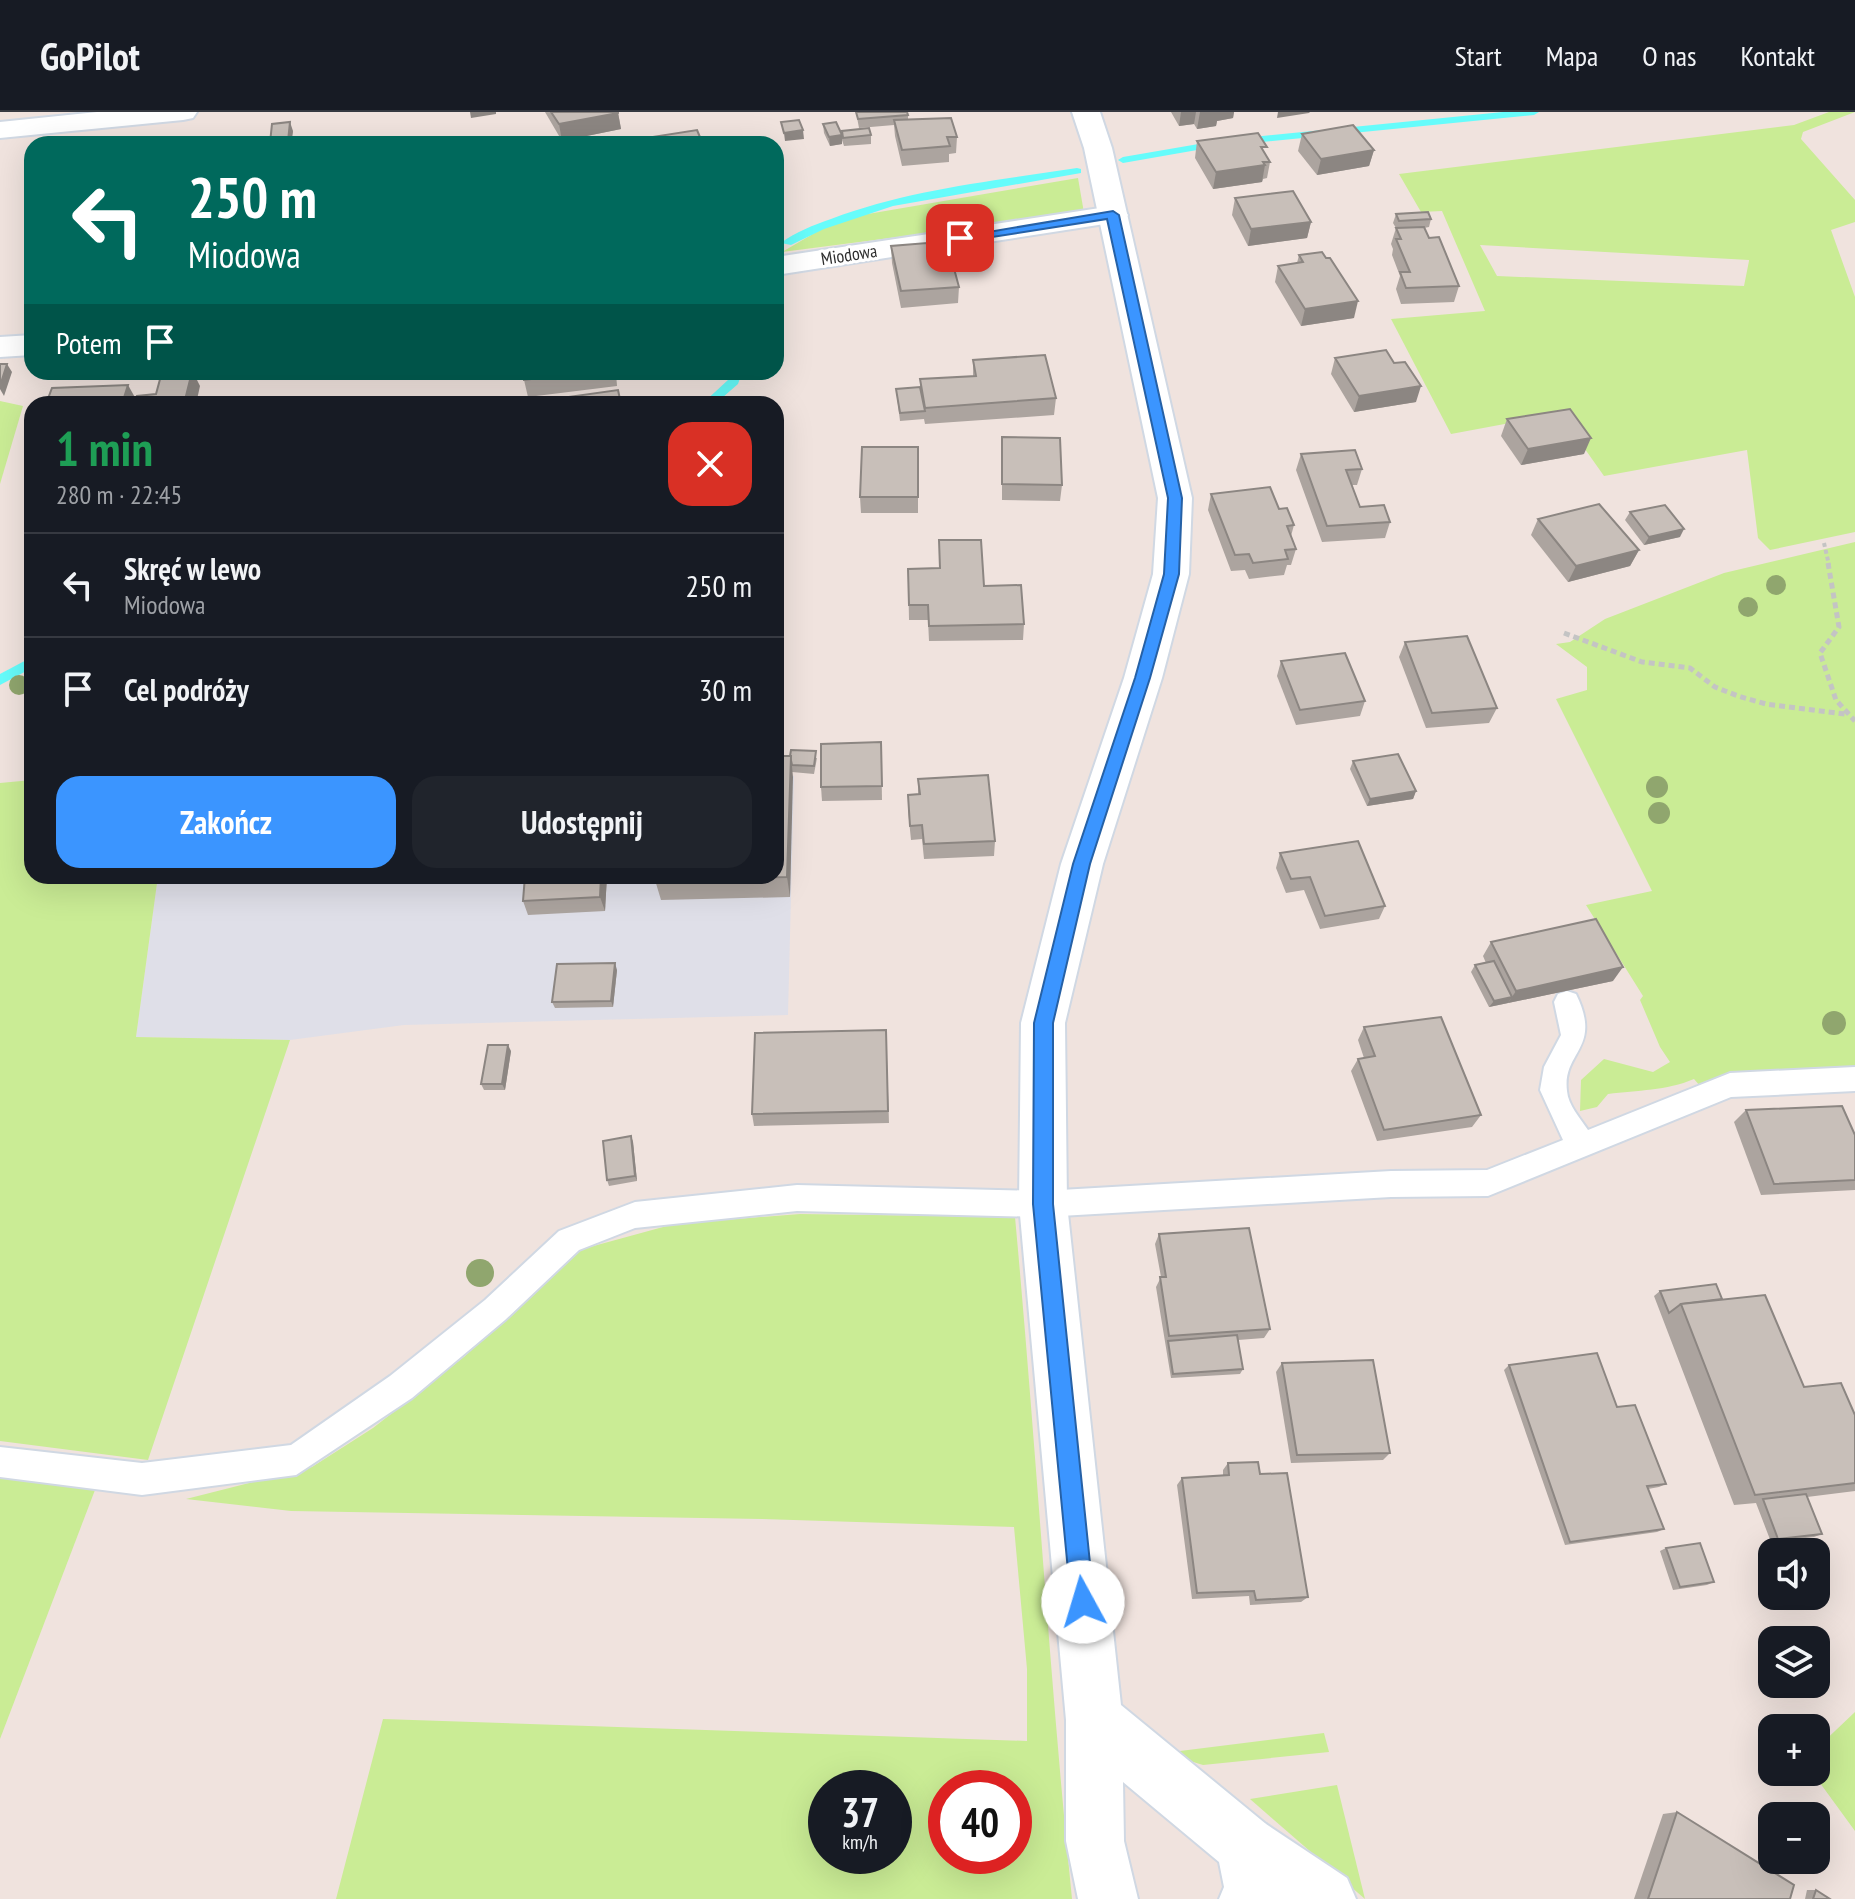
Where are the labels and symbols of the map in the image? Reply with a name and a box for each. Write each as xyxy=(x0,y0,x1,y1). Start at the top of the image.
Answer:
pin xyxy=(926,204,994,272)
street label: Miodowa xyxy=(819,239,879,270)
position arrow xyxy=(1041,1560,1125,1644)
speed limit sign: 40 xyxy=(928,1770,1032,1874)

